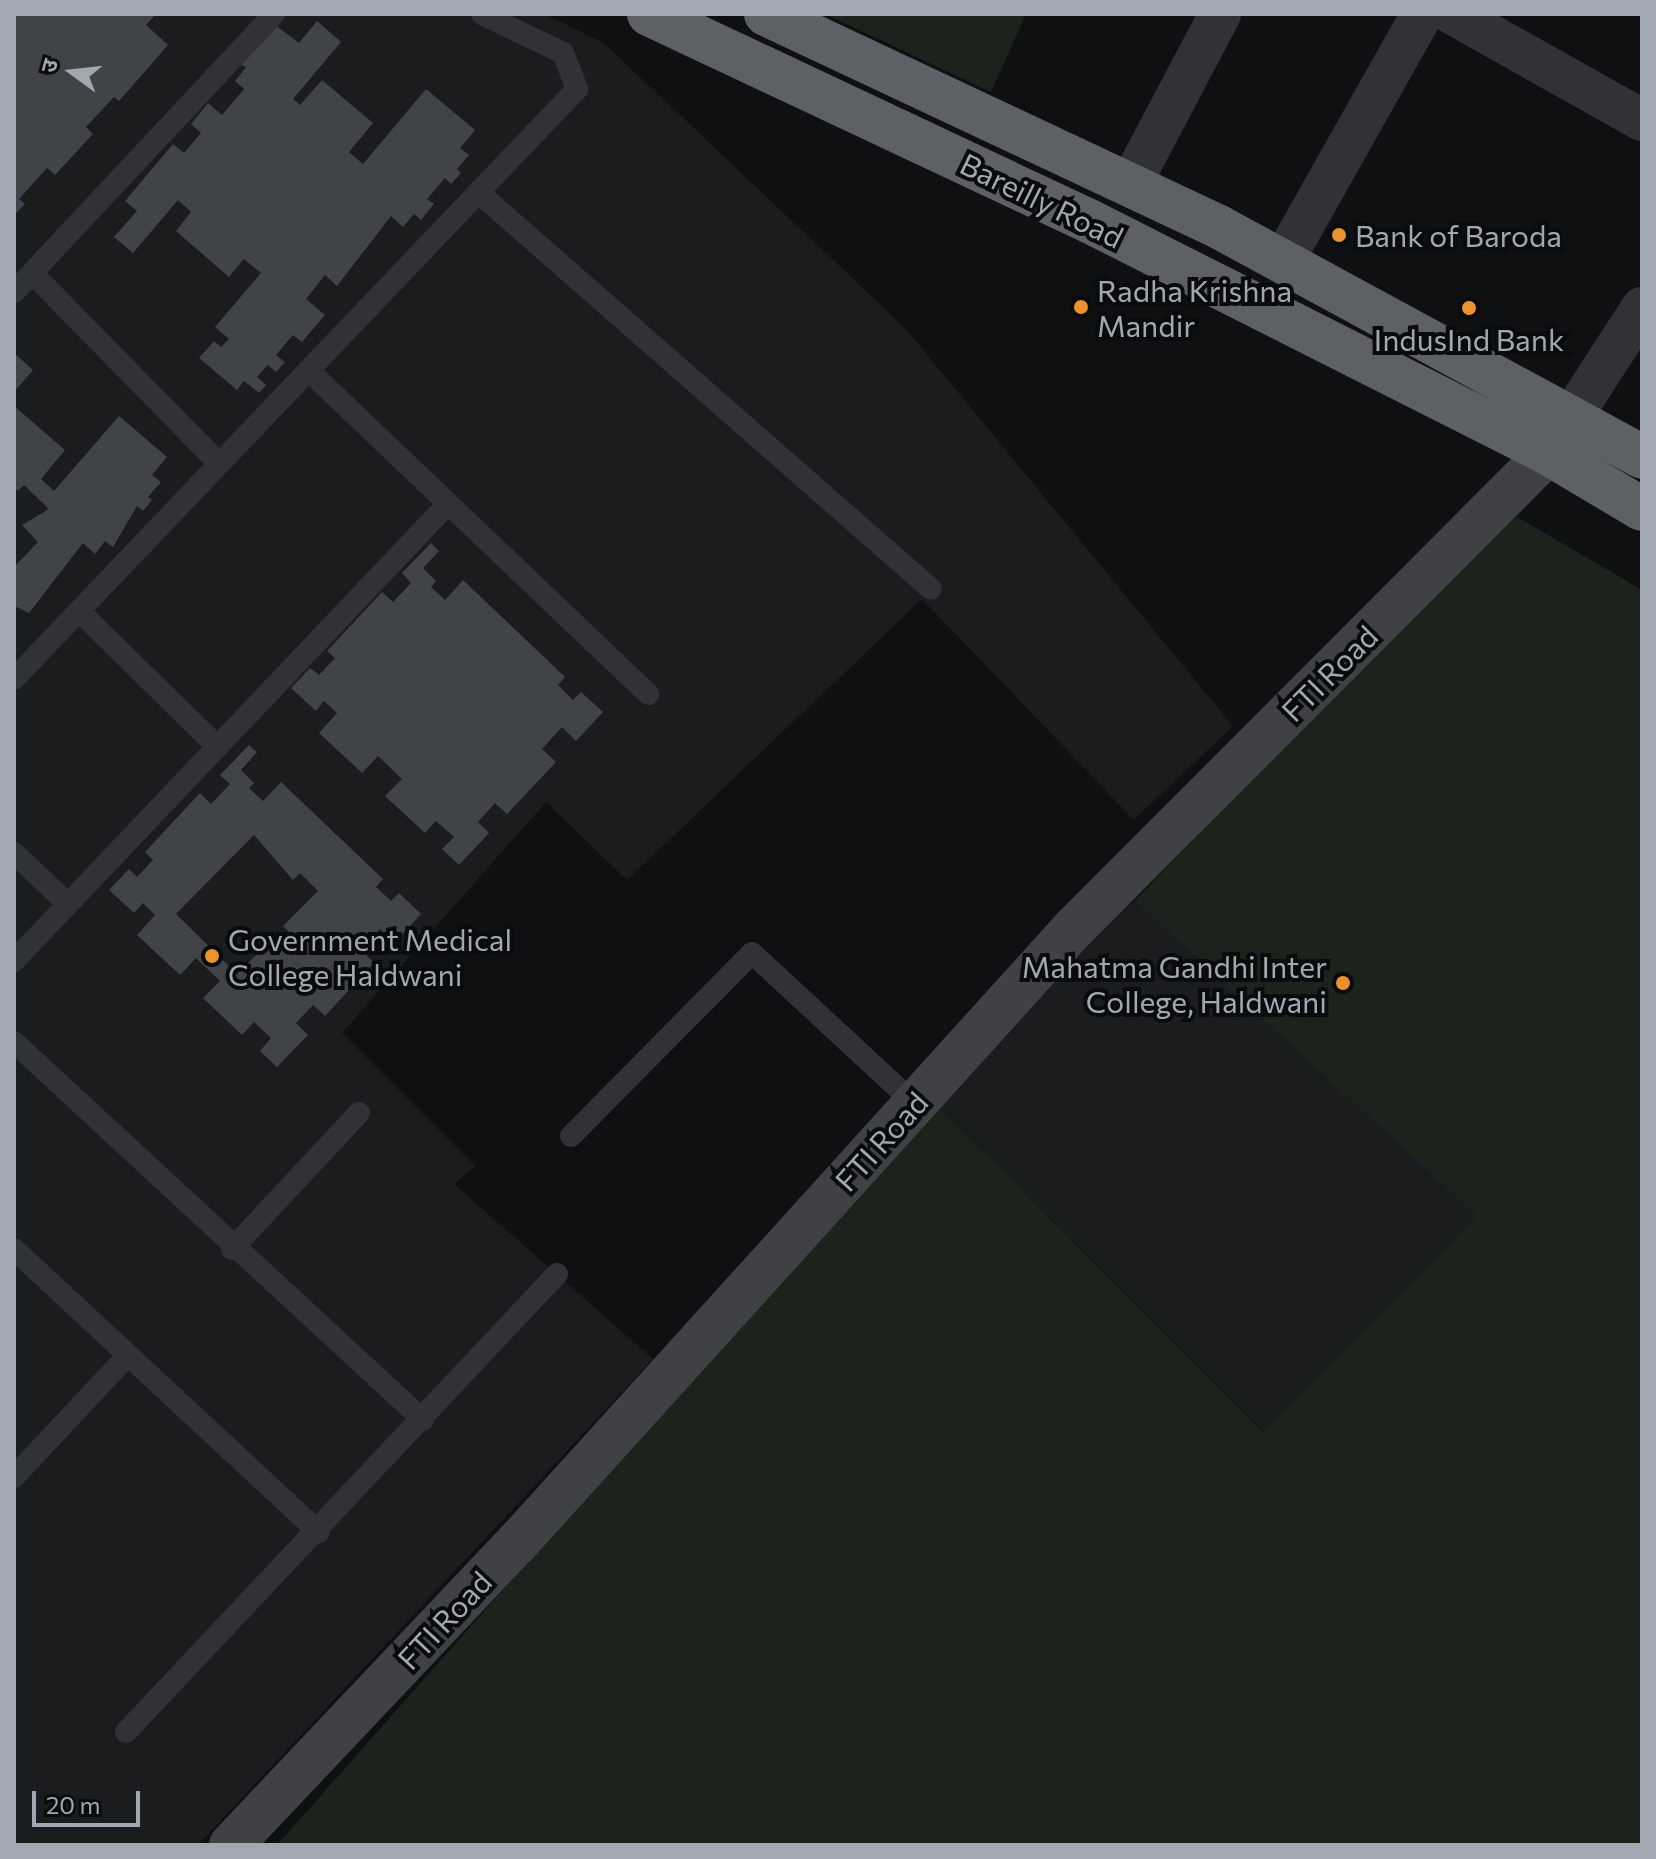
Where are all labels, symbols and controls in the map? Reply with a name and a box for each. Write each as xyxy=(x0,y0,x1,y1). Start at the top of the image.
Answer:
north arrow xyxy=(32,32,112,112)
text: उ xyxy=(34,56,63,75)
street label: Bareilly Road xyxy=(955,145,1129,255)
place label: Bank of Baroda xyxy=(1355,217,1562,253)
marker: Bank of Baroda xyxy=(1330,226,1348,244)
place label: Radha Krishna Mandir xyxy=(1097,272,1292,342)
marker: Radha Krishna Mandir xyxy=(1072,298,1090,316)
marker: IndusInd Bank xyxy=(1460,299,1478,317)
place label: IndusInd Bank xyxy=(1374,321,1564,357)
street label: FTI Road xyxy=(1274,618,1384,728)
place label: Government Medical College Haldwani xyxy=(228,921,512,992)
marker: Government Medical College Haldwani xyxy=(203,947,221,965)
place label: Mahatma Gandhi Inter College, Haldwani xyxy=(1022,948,1327,1018)
marker: Mahatma Gandhi Inter College, Haldwani xyxy=(1334,974,1352,992)
street label: FTI Road xyxy=(827,1084,935,1198)
street label: FTI Road xyxy=(390,1564,498,1676)
scale bar xyxy=(36,1775,144,1825)
text: 20 m xyxy=(46,1790,100,1819)

